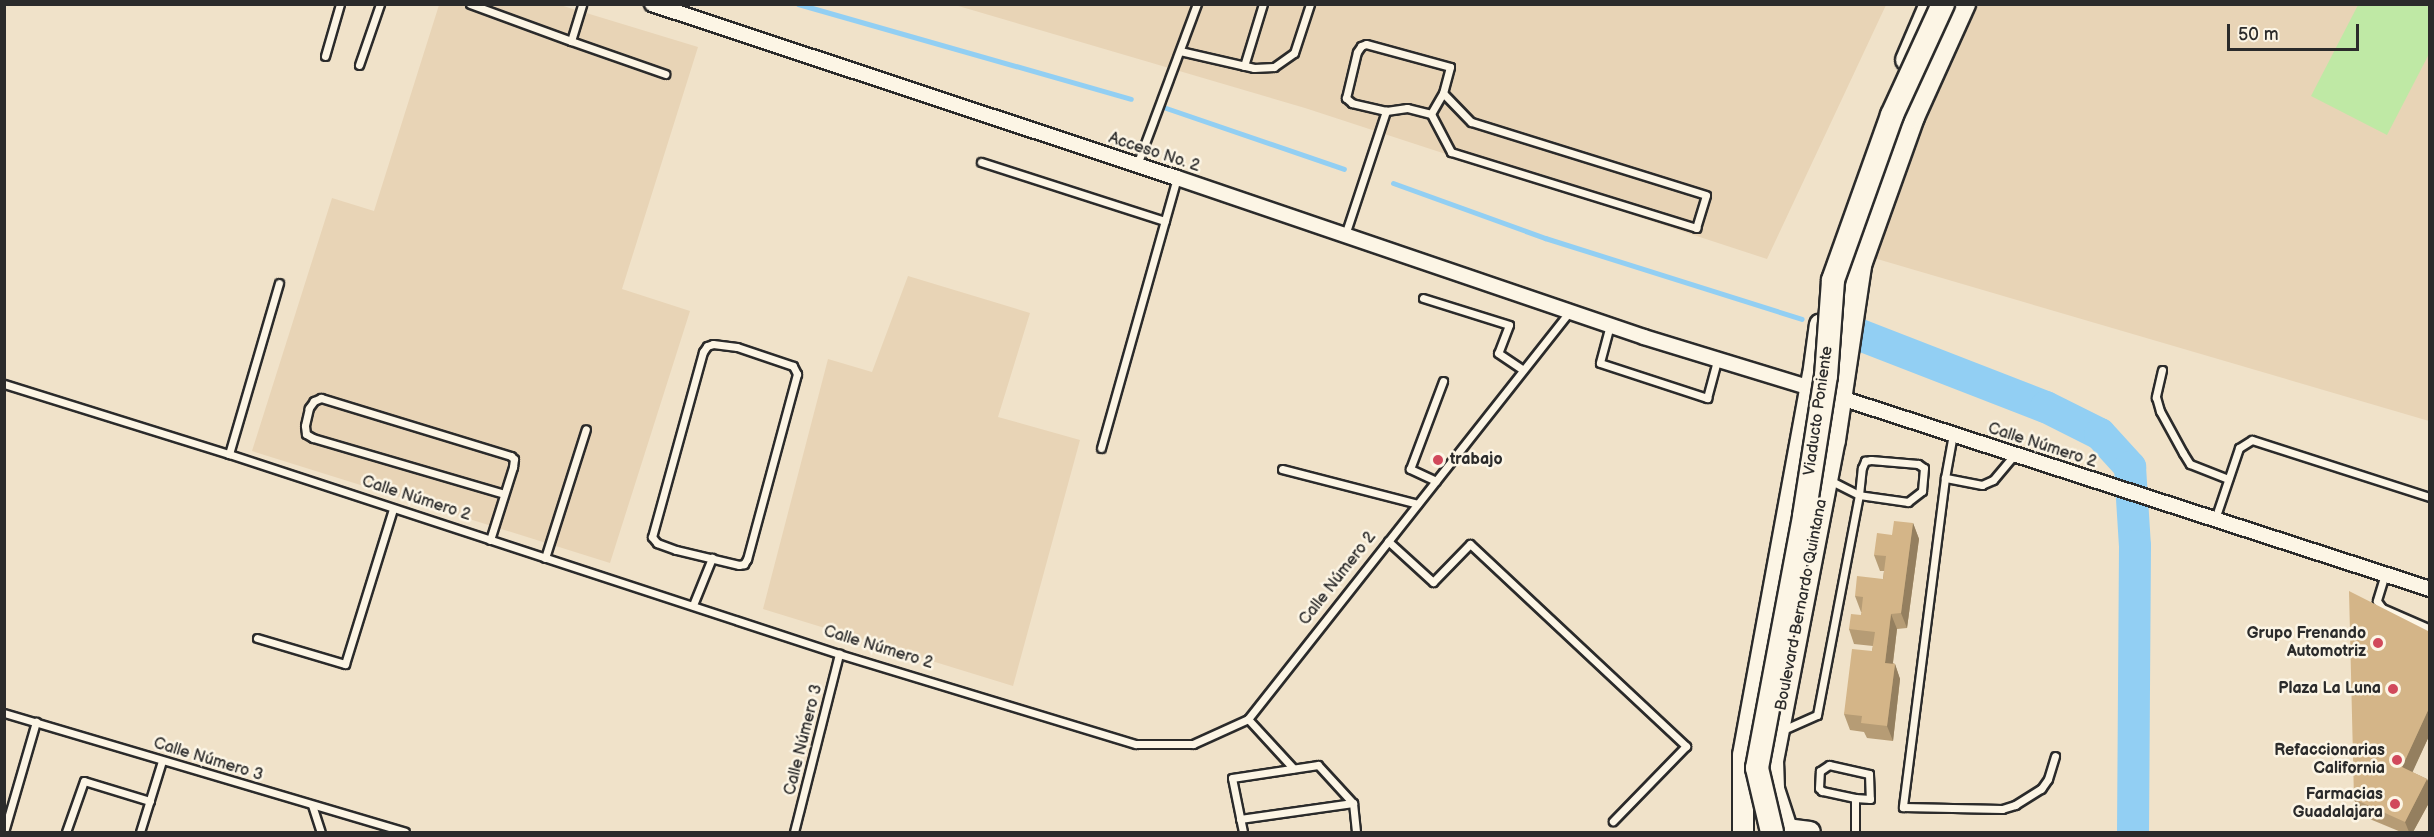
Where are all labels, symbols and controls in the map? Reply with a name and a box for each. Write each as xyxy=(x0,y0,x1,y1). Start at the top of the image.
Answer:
scale bar xyxy=(2230,12,2362,50)
text: 50 m xyxy=(2238,24,2279,45)
street label: Acceso No. 2 xyxy=(1106,129,1202,177)
street label: Viaducto Poniente xyxy=(1800,345,1838,477)
street label: Calle Número 2 xyxy=(1985,419,2099,473)
place label: trabajo xyxy=(1450,450,1503,470)
marker: trabajo xyxy=(1431,453,1445,467)
street label: Calle Número 2 xyxy=(359,472,473,526)
street label: Boulevard Bernardo Quintana xyxy=(1772,498,1832,712)
street label: Calle Número 2 xyxy=(1296,529,1380,629)
street label: Calle Número 2 xyxy=(821,622,935,674)
place label: Grupo Frenando Automotriz xyxy=(2247,624,2366,662)
marker: Grupo Frenando Automotriz xyxy=(2371,636,2385,650)
place label: Plaza La Luna xyxy=(2278,679,2381,699)
marker: Plaza La Luna xyxy=(2386,682,2400,696)
street label: Calle Número 3 xyxy=(781,683,827,797)
street label: Calle Número 3 xyxy=(151,734,265,786)
place label: Refaccionarias California xyxy=(2274,741,2385,779)
marker: Refaccionarias California xyxy=(2390,753,2404,767)
place label: Farmacias Guadalajara xyxy=(2293,785,2383,823)
marker: Farmacias Guadalajara xyxy=(2388,797,2402,811)

